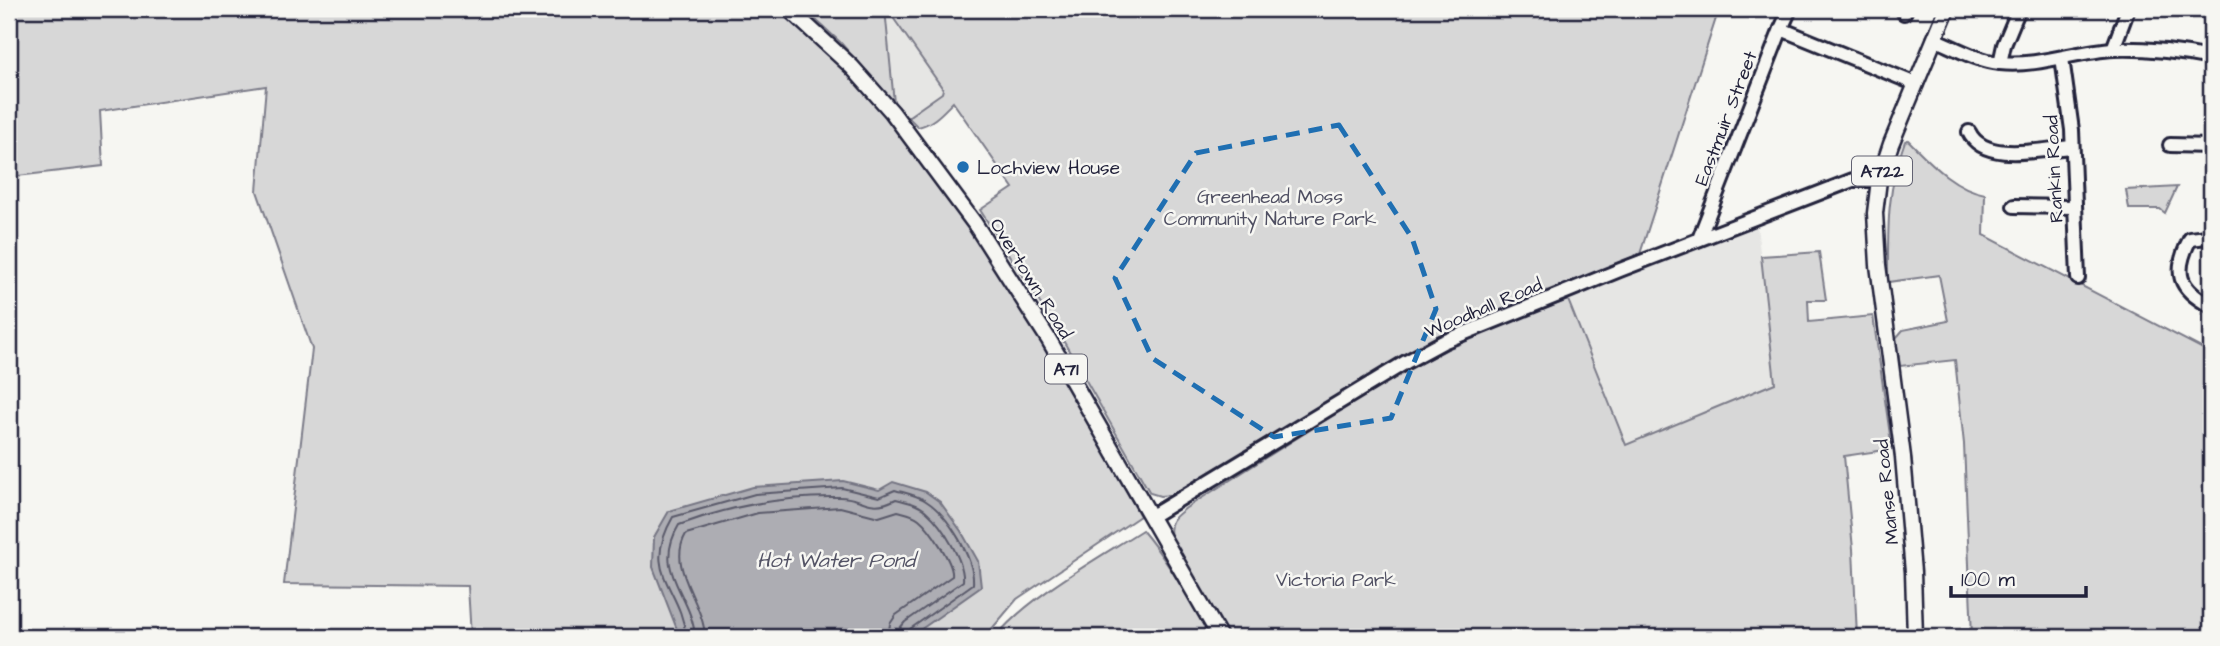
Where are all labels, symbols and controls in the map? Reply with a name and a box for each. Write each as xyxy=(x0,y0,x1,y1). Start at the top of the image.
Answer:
street label: Eastmuir Street xyxy=(1688,47,1765,190)
street label: Rankin Road xyxy=(2038,114,2071,224)
place label: Lochview House xyxy=(977,155,1120,182)
road number: A722 xyxy=(1852,156,1912,186)
marker: Lochview House xyxy=(955,159,971,175)
park label: Greenhead Moss Community Nature Park xyxy=(1164,184,1377,234)
street label: Overtown Road xyxy=(983,213,1079,345)
street label: Woodhall Road xyxy=(1421,271,1547,345)
road number: A71 xyxy=(1045,354,1087,384)
street label: Manse Road xyxy=(1869,437,1906,546)
water label: Hot Water Pond xyxy=(757,546,919,575)
scale bar xyxy=(1951,555,2085,599)
text: 100 m xyxy=(1961,565,2016,594)
park label: Victoria Park xyxy=(1276,567,1396,594)

